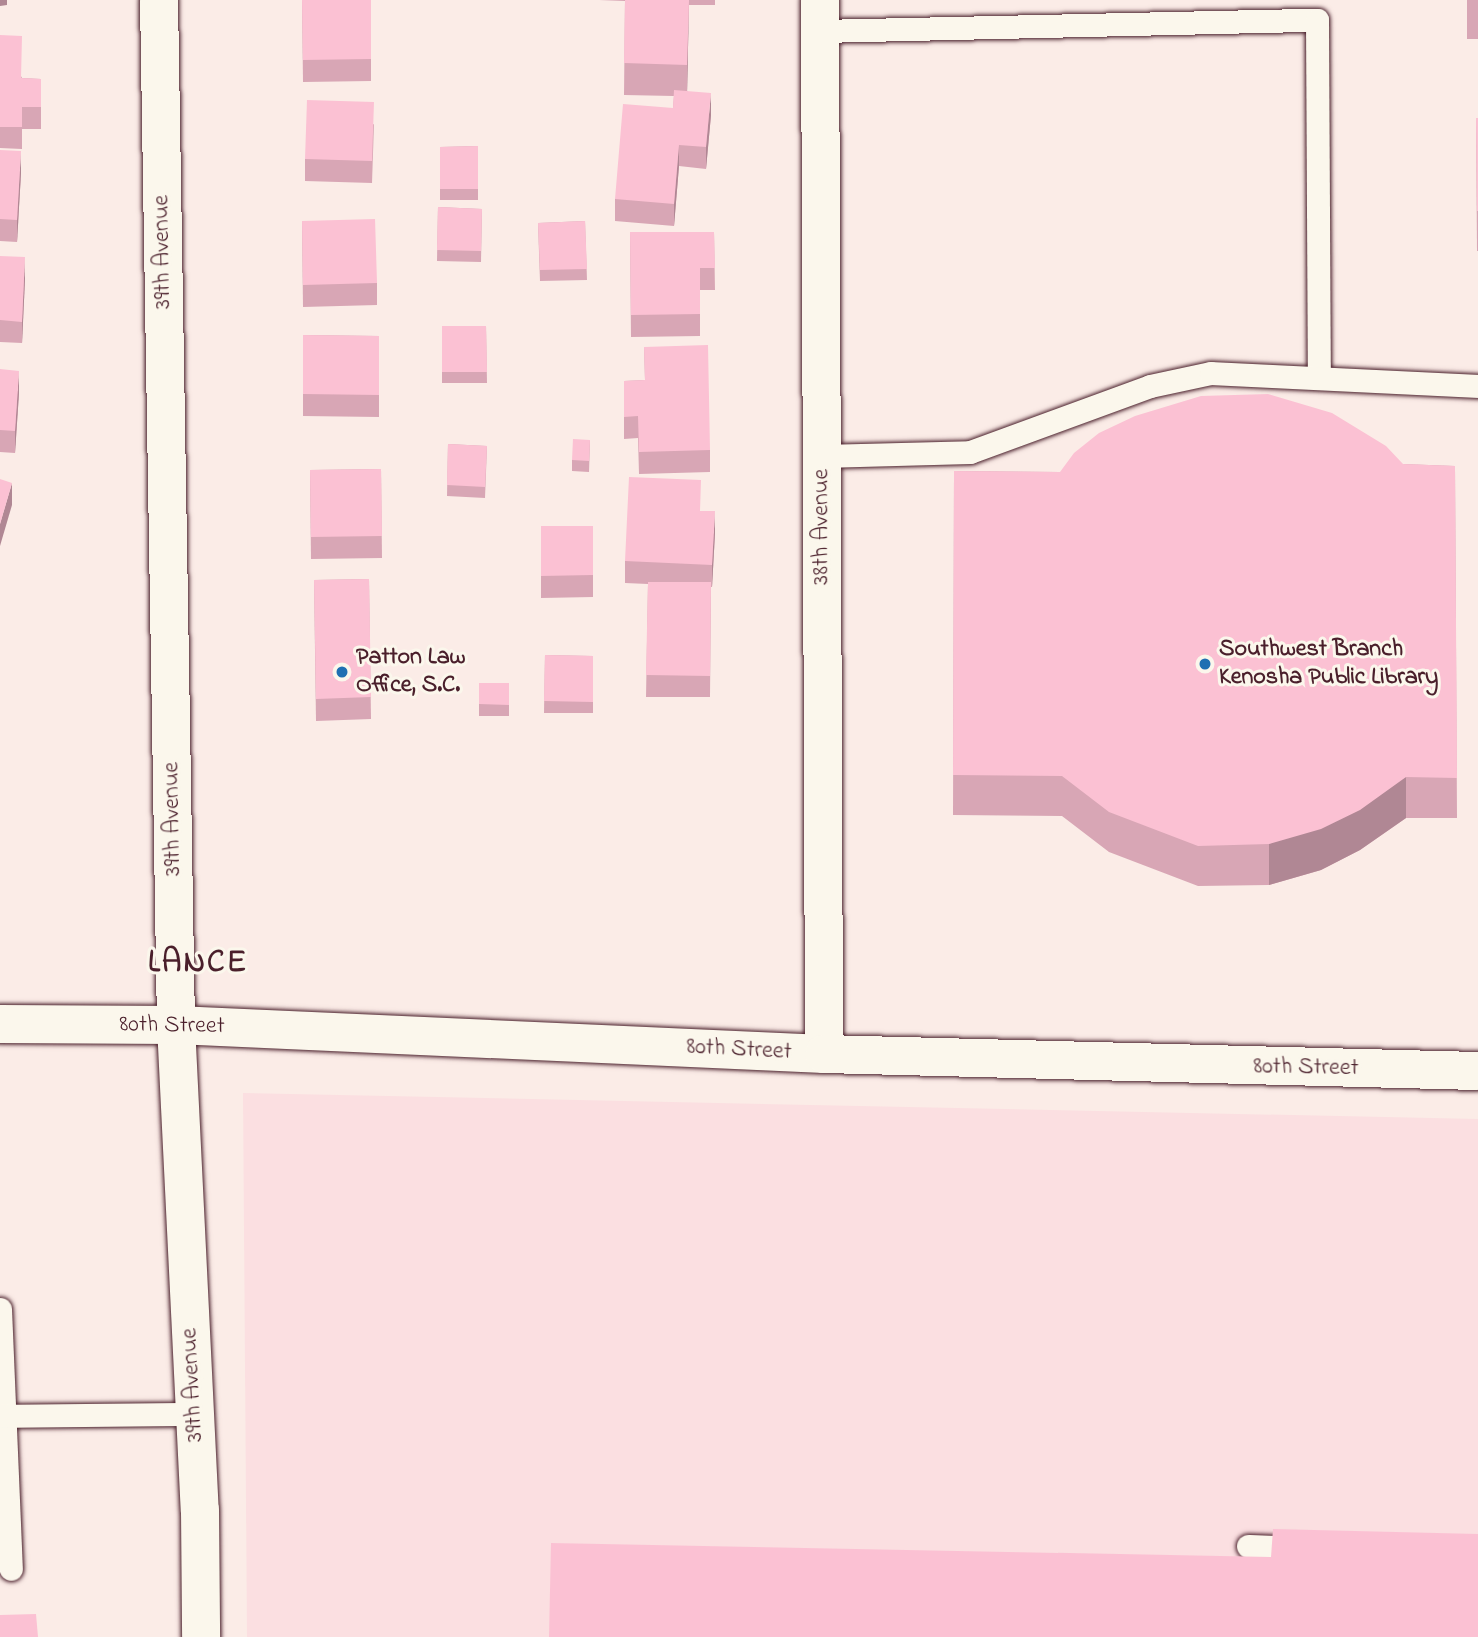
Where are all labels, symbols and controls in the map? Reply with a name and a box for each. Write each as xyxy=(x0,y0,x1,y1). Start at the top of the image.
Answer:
street label: 39th Avenue xyxy=(148,195,178,309)
street label: 38th Avenue xyxy=(808,469,836,585)
place label: Southwest Branch Kenosha Public Library xyxy=(1219,636,1438,692)
place label: Patton Law Office, S.C. xyxy=(356,644,465,700)
marker: Southwest Branch Kenosha Public Library xyxy=(1197,656,1213,672)
marker: Patton Law Office, S.C. xyxy=(334,664,350,680)
street label: 39th Avenue xyxy=(158,762,188,876)
district label: LANCE xyxy=(149,945,247,983)
street label: 80th Street xyxy=(119,1011,225,1041)
street label: 80th Street xyxy=(686,1033,792,1067)
street label: 80th Street xyxy=(1253,1053,1359,1083)
street label: 39th Avenue xyxy=(176,1327,210,1443)

